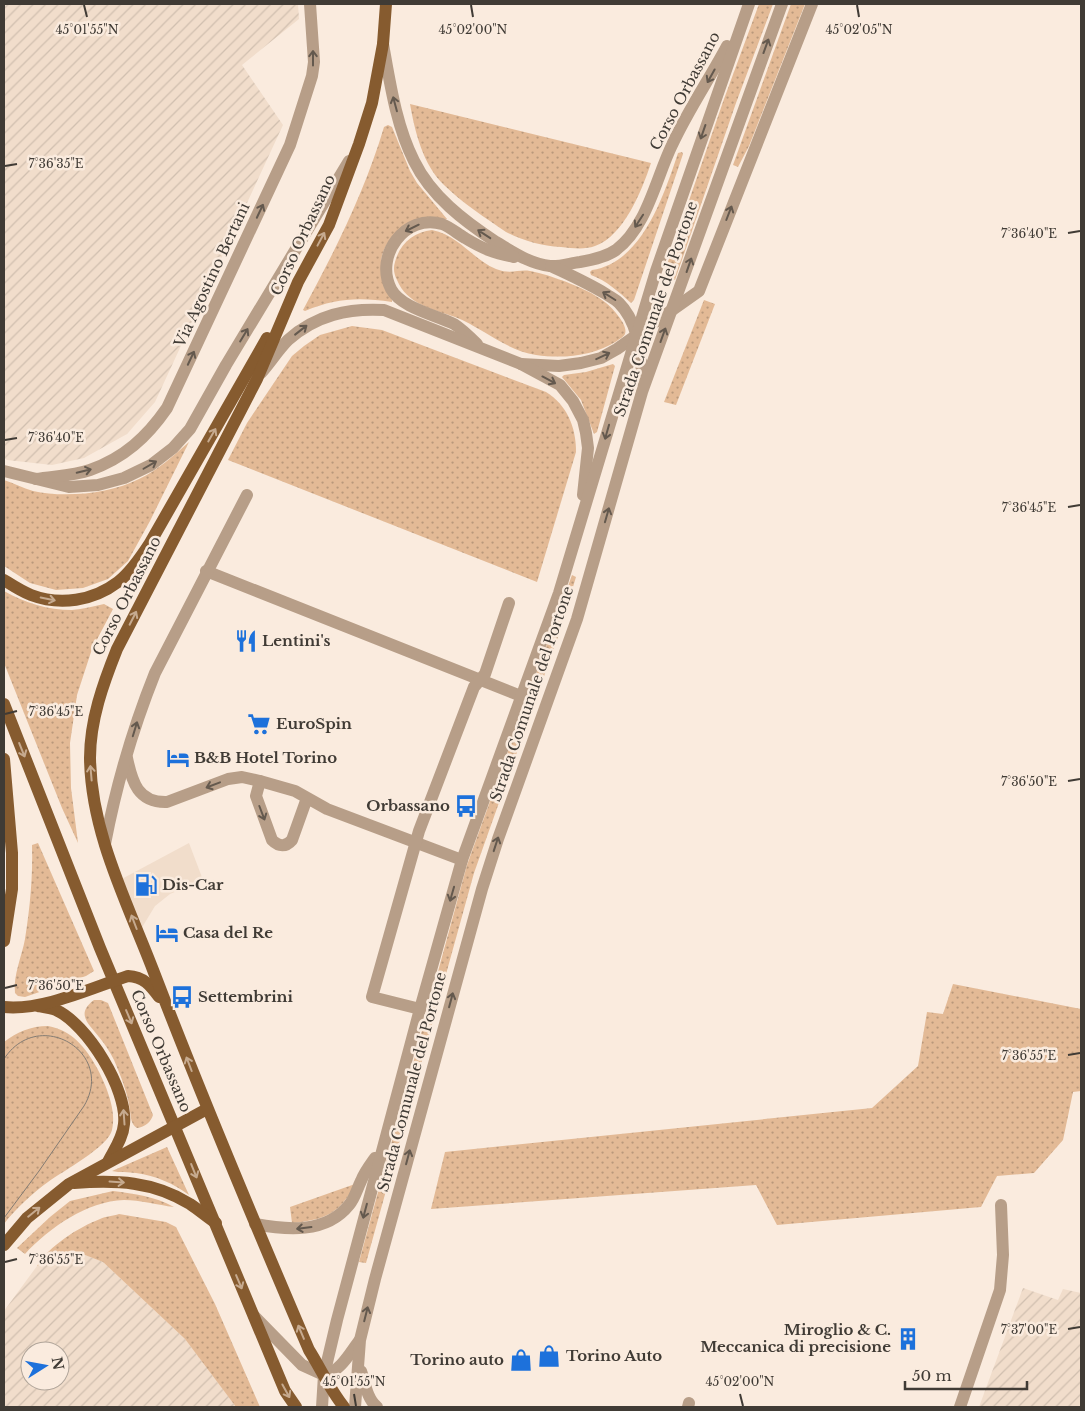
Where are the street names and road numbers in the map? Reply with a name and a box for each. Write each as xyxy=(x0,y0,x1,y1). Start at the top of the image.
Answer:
street label: Corso Orbassano xyxy=(645,28,724,153)
street label: Corso Orbassano xyxy=(266,171,339,298)
street label: Strada Comunale del Portone xyxy=(610,198,701,419)
street label: Via Agostino Bertani xyxy=(169,199,253,351)
street label: Corso Orbassano xyxy=(88,533,165,659)
street label: Strada Comunale del Portone xyxy=(486,583,577,804)
street label: Strada Comunale del Portone xyxy=(373,970,450,1194)
street label: Corso Orbassano xyxy=(127,987,196,1115)

